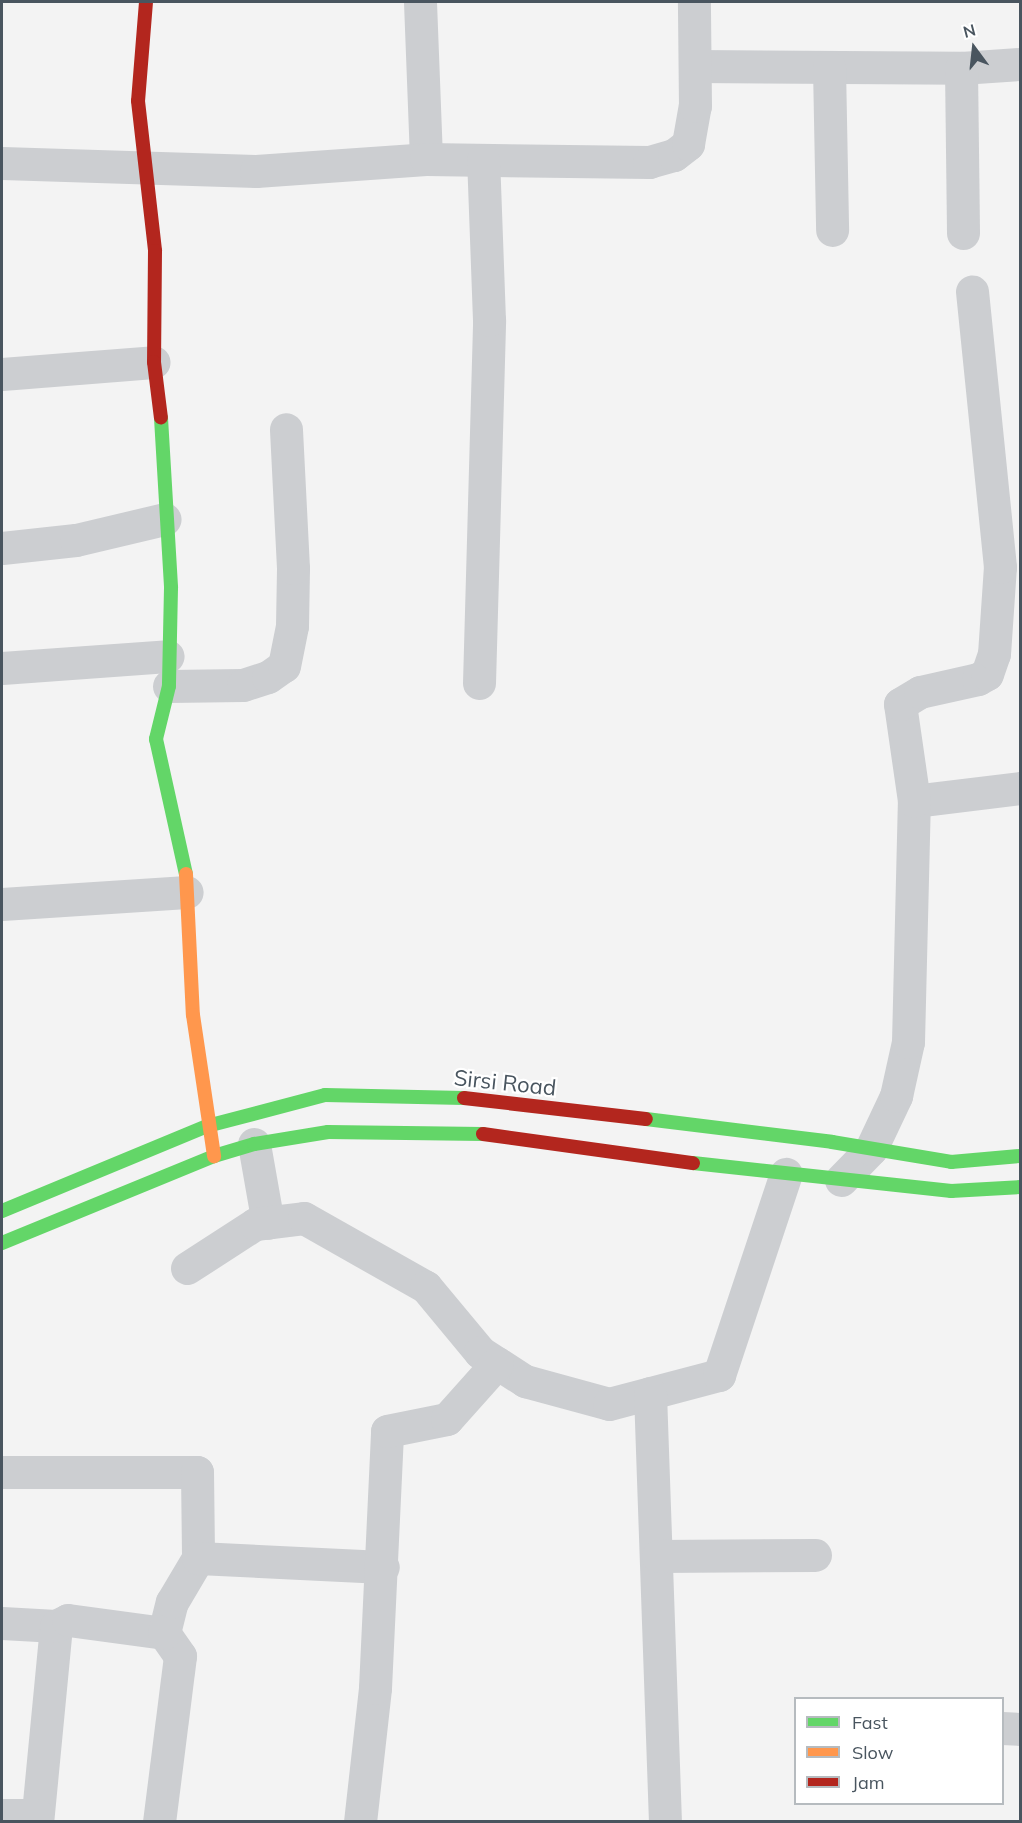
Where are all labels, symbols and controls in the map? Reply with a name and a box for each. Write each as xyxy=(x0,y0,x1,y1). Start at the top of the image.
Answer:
north arrow xyxy=(944,18,1004,78)
text: N xyxy=(961,19,978,42)
street label: Sirsi Road xyxy=(453,1065,557,1101)
legend xyxy=(794,1697,1004,1805)
text: Fast xyxy=(852,1711,888,1734)
text: Slow xyxy=(852,1741,893,1764)
text: Jam xyxy=(852,1771,885,1794)

